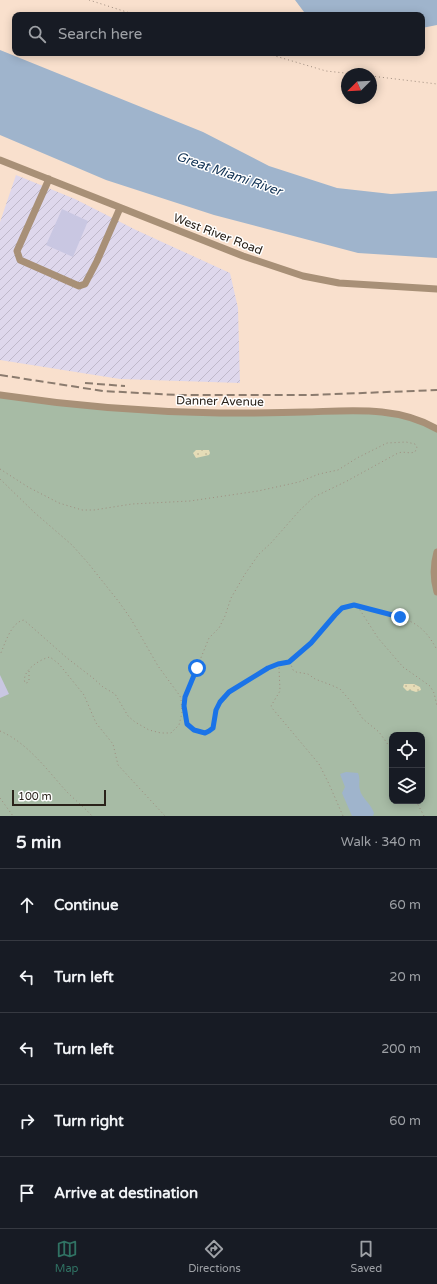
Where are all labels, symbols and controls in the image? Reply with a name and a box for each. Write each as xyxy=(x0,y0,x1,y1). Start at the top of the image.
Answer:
search box xyxy=(12,12,425,56)
icon: search xyxy=(26,23,48,45)
text: Search here xyxy=(58,25,142,43)
north arrow xyxy=(341,68,377,104)
water label: Great Miami River xyxy=(174,148,286,200)
street label: West River Road xyxy=(171,211,265,257)
street label: Danner Avenue xyxy=(176,393,264,409)
route end xyxy=(391,608,409,626)
route start xyxy=(188,659,206,677)
map controls xyxy=(389,732,425,804)
button: locate xyxy=(389,732,425,768)
button: layers xyxy=(389,768,425,804)
scale bar xyxy=(12,788,106,807)
text: 100 m xyxy=(18,790,52,803)
text: 5 min xyxy=(16,832,61,853)
text: Walk · 340 m xyxy=(341,834,421,850)
icon: ahead xyxy=(16,894,38,916)
text: Continue xyxy=(54,896,118,914)
text: 60 m xyxy=(389,897,421,913)
icon: left xyxy=(16,966,38,988)
text: Turn left xyxy=(54,968,114,986)
text: 20 m xyxy=(389,969,421,985)
icon: left xyxy=(16,1038,38,1060)
text: Turn left xyxy=(54,1040,114,1058)
text: 200 m xyxy=(381,1041,421,1057)
icon: right xyxy=(16,1110,38,1132)
text: Turn right xyxy=(54,1112,124,1130)
text: 60 m xyxy=(389,1113,421,1129)
icon: arrive xyxy=(16,1182,38,1204)
text: Arrive at destination xyxy=(54,1184,198,1202)
tab: Map xyxy=(55,1238,79,1275)
tab: Directions xyxy=(188,1238,241,1275)
tab: Saved xyxy=(350,1238,382,1275)

